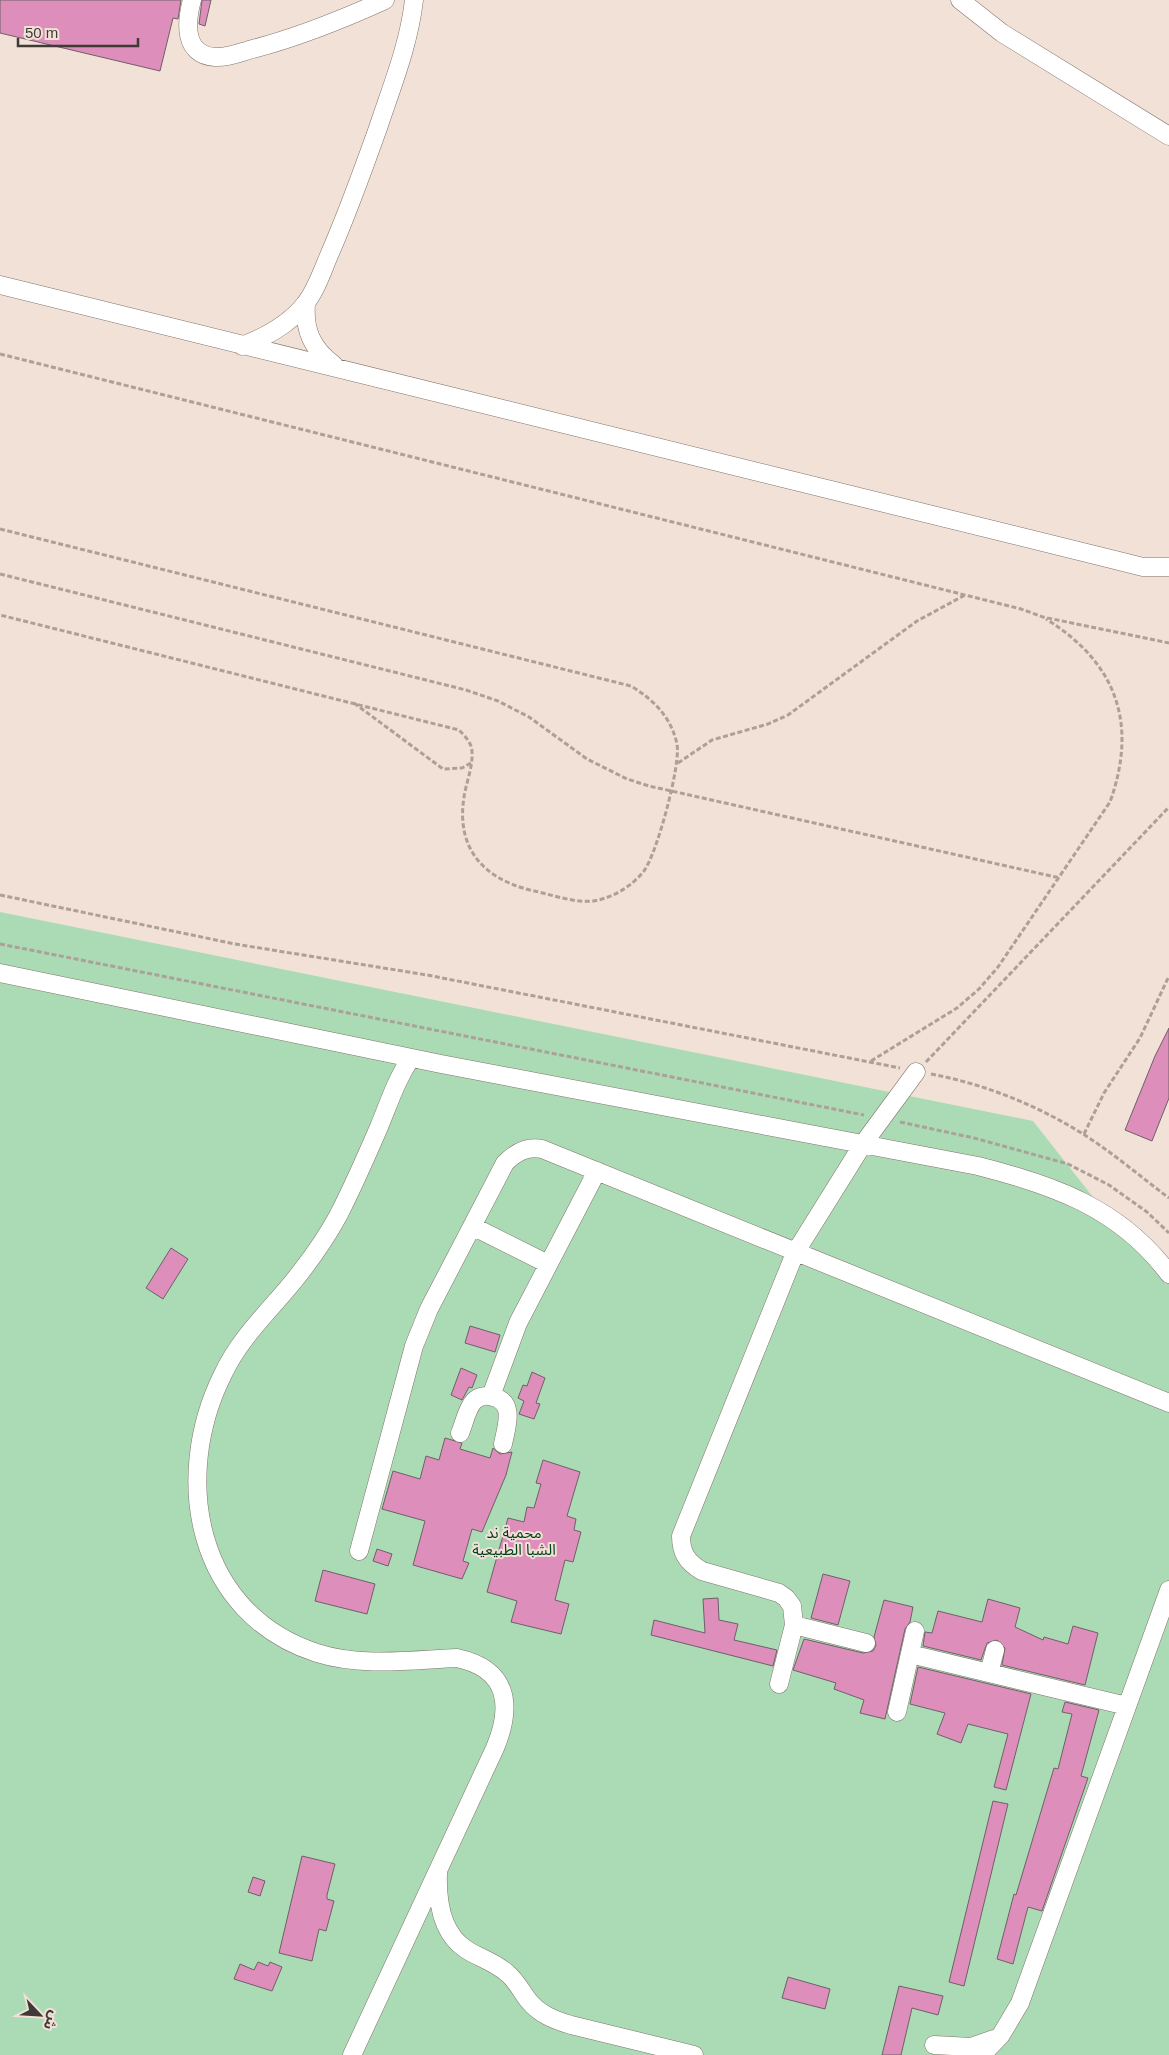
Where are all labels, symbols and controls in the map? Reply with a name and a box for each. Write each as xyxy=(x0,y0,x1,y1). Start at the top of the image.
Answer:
scale bar xyxy=(18,15,138,47)
text: 50 m xyxy=(25,24,58,41)
park label: محمية ند الشبا الطبيعية xyxy=(472,1524,556,1558)
north arrow xyxy=(15,1990,65,2040)
text: ش xyxy=(40,2008,63,2033)

